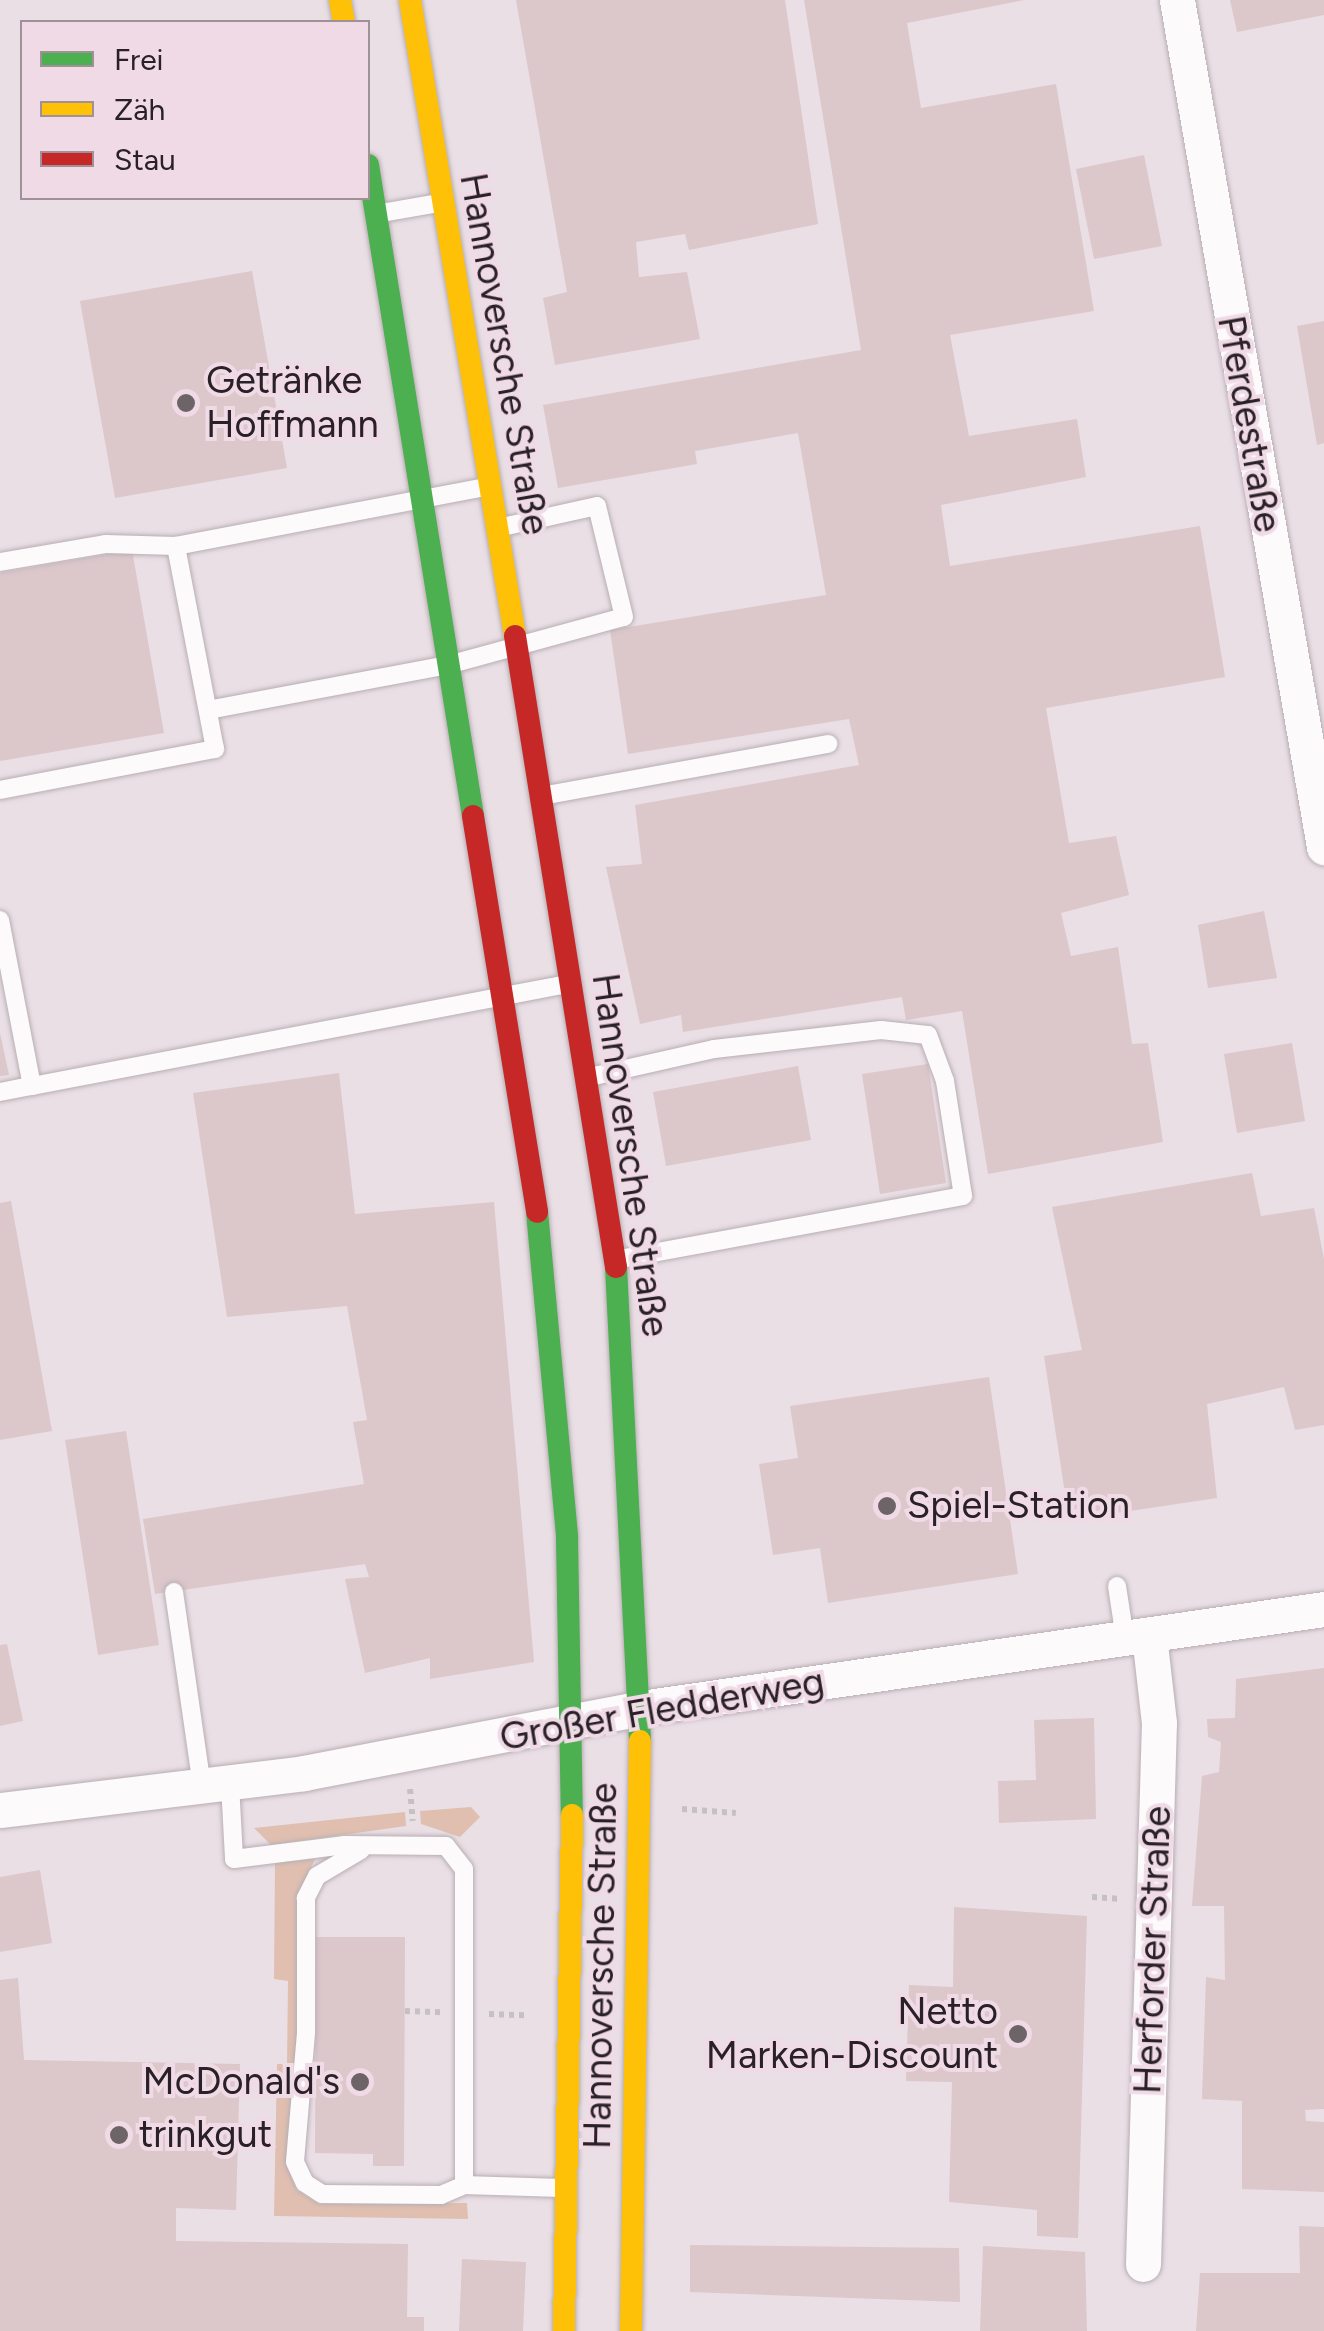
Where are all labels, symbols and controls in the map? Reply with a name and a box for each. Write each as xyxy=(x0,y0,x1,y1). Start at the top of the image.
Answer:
legend xyxy=(20,20,370,200)
text: Frei xyxy=(114,41,163,78)
text: Zäh xyxy=(114,91,165,128)
text: Stau xyxy=(114,141,176,178)
street label: Hannoversche Straße xyxy=(450,170,558,538)
street label: Pferdestraße xyxy=(1208,312,1290,536)
place label: Getränke Hoffmann xyxy=(206,358,379,448)
marker: Getränke Hoffmann xyxy=(175,392,197,414)
street label: Hannoversche Straße xyxy=(582,970,678,1340)
place label: Spiel-Station xyxy=(907,1483,1130,1529)
marker: Spiel-Station xyxy=(876,1495,898,1517)
street label: Großer Fledderweg xyxy=(496,1659,828,1761)
street label: Hannoversche Straße xyxy=(575,1782,627,2150)
street label: Herforder Straße xyxy=(1125,1805,1181,2095)
place label: Netto Marken-Discount xyxy=(706,1989,998,2078)
marker: Netto Marken-Discount xyxy=(1007,2023,1029,2045)
place label: McDonald's xyxy=(143,2059,340,2105)
marker: McDonald's xyxy=(349,2071,371,2093)
place label: trinkgut xyxy=(139,2112,272,2158)
marker: trinkgut xyxy=(108,2124,130,2146)

